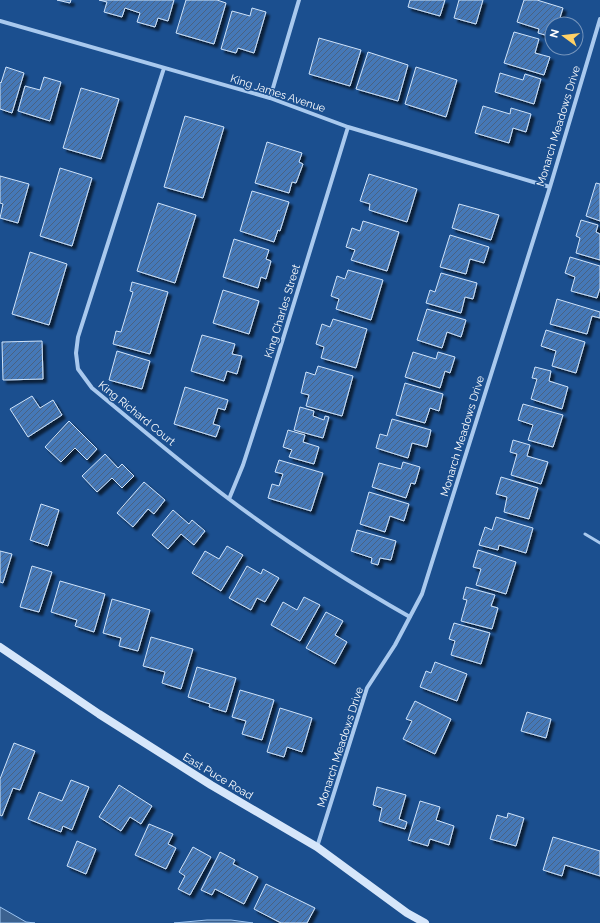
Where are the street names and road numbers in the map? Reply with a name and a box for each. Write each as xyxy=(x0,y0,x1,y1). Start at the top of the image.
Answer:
street label: Monarch Meadows Drive xyxy=(534,64,583,188)
street label: King James Avenue xyxy=(229,72,328,115)
street label: King Charles Street xyxy=(262,262,303,360)
street label: Monarch Meadows Drive xyxy=(438,374,487,498)
street label: King Richard Court xyxy=(96,378,178,449)
street label: Monarch Meadows Drive xyxy=(315,685,366,809)
street label: East Puce Road xyxy=(180,750,255,803)

